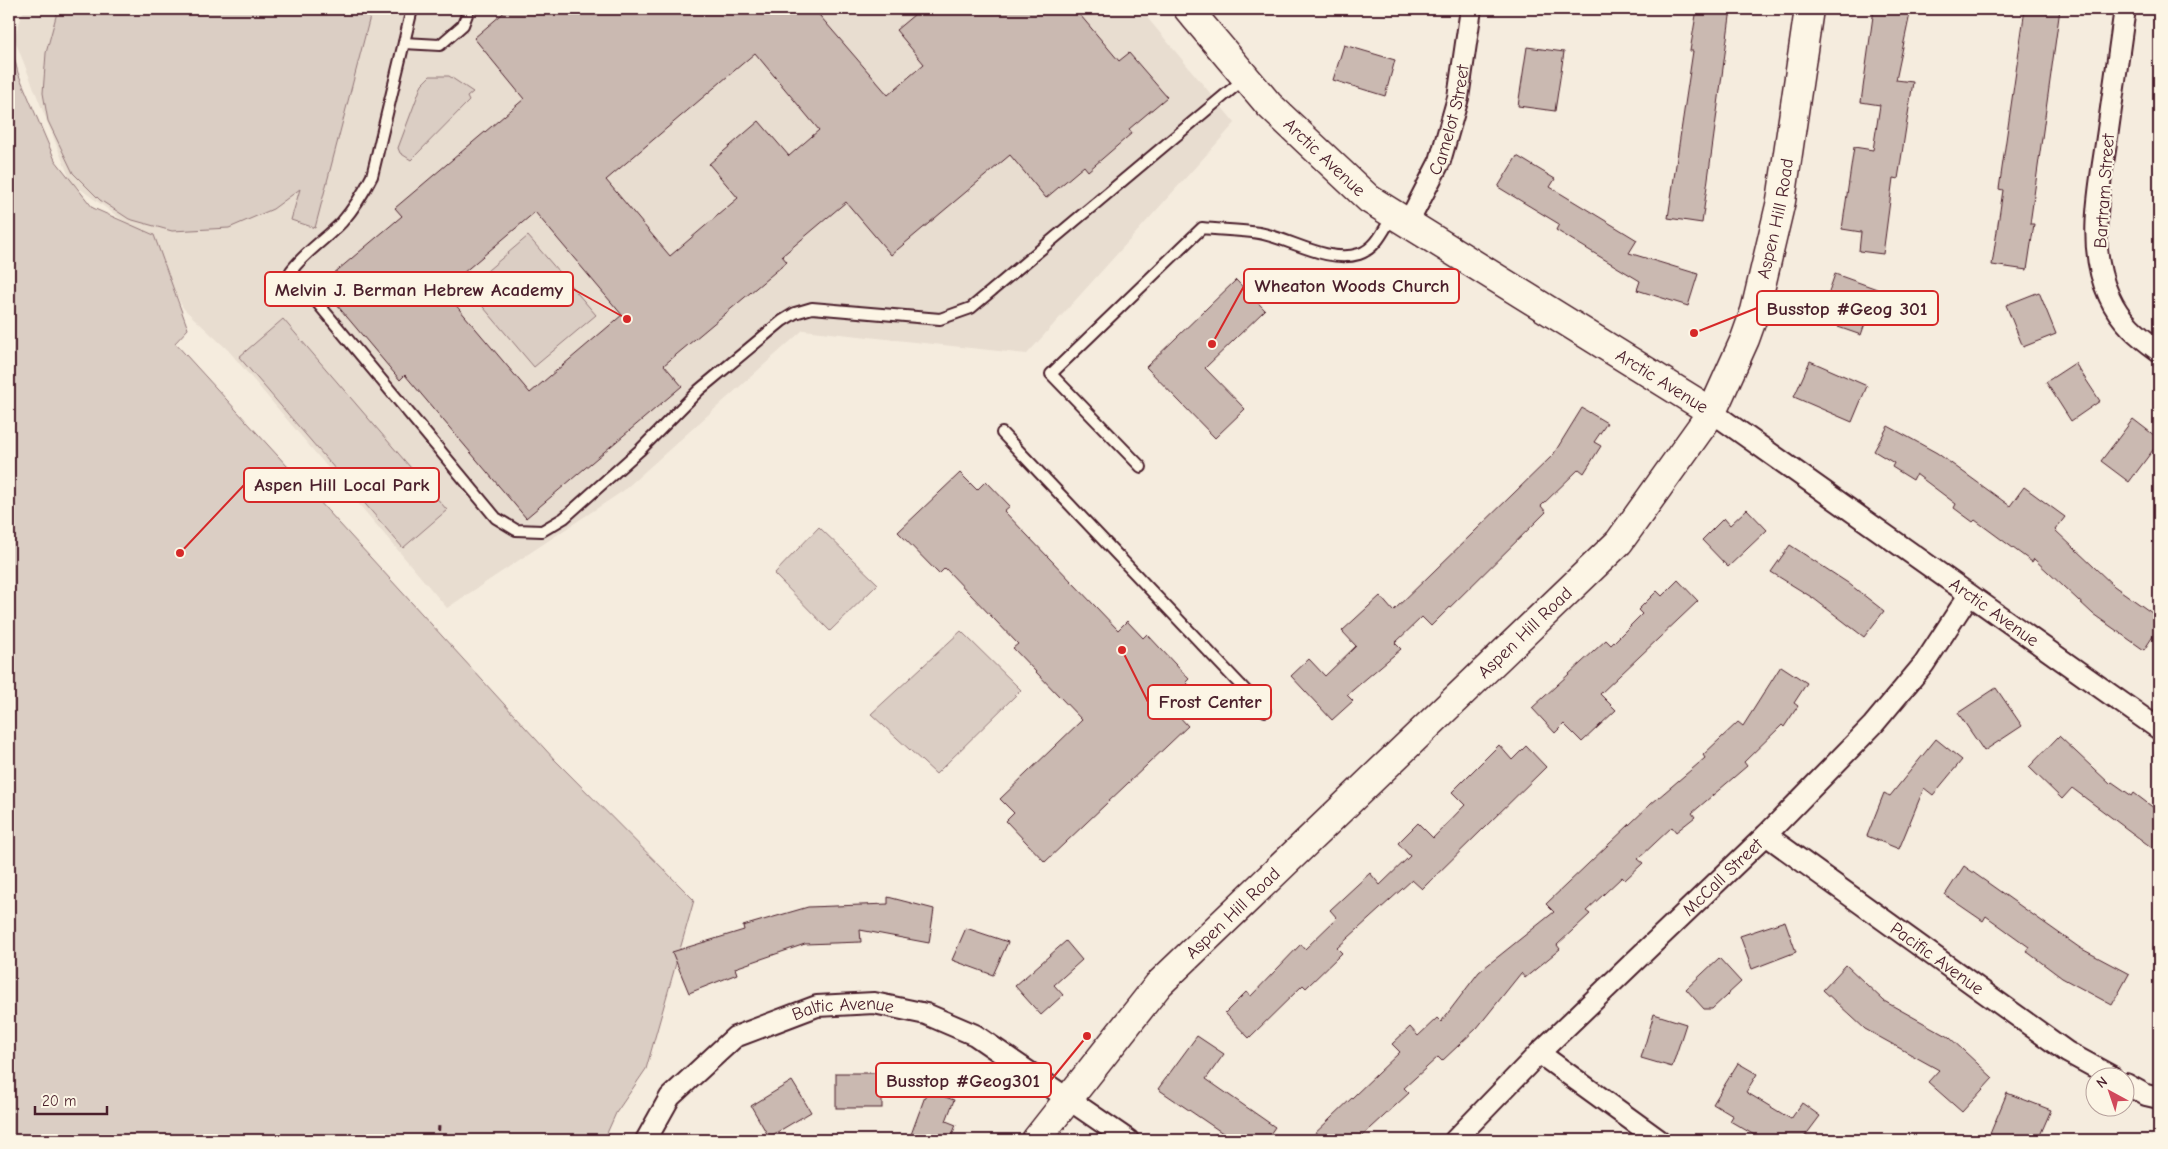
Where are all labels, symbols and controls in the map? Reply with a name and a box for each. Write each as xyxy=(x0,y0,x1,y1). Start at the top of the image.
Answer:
street label: Camelot Street xyxy=(1424,62,1474,179)
street label: Arctic Avenue xyxy=(1279,114,1370,201)
street label: Bartram Street xyxy=(2090,132,2119,249)
street label: Aspen Hill Road xyxy=(1753,157,1798,281)
callout: Wheaton Woods Church xyxy=(1244,269,1459,303)
callout: Melvin J. Berman Hebrew Academy xyxy=(265,272,573,306)
text: Wheaton Woods Church xyxy=(1255,275,1449,297)
text: Melvin J. Berman Hebrew Academy xyxy=(275,279,564,301)
callout: Busstop #Geog 301 xyxy=(1757,291,1938,325)
text: Busstop #Geog 301 xyxy=(1767,298,1927,320)
street label: Arctic Avenue xyxy=(1612,345,1712,418)
callout: Aspen Hill Local Park xyxy=(244,468,439,502)
text: Aspen Hill Local Park xyxy=(254,474,430,496)
street label: Arctic Avenue xyxy=(1945,574,2043,651)
street label: Aspen Hill Road xyxy=(1474,583,1577,683)
callout: Frost Center xyxy=(1148,685,1271,719)
text: Frost Center xyxy=(1158,691,1262,713)
street label: McCall Street xyxy=(1678,833,1768,921)
street label: Aspen Hill Road xyxy=(1182,863,1285,963)
street label: Pacific Avenue xyxy=(1886,918,1988,1000)
street label: Baltic Avenue xyxy=(789,993,896,1025)
callout: Busstop #Geog301 xyxy=(876,1063,1051,1097)
north arrow xyxy=(2086,1066,2136,1116)
text: Busstop #Geog301 xyxy=(886,1070,1040,1092)
text: N xyxy=(2093,1073,2111,1092)
scale bar xyxy=(35,1084,108,1116)
text: 20 m xyxy=(42,1092,76,1110)

